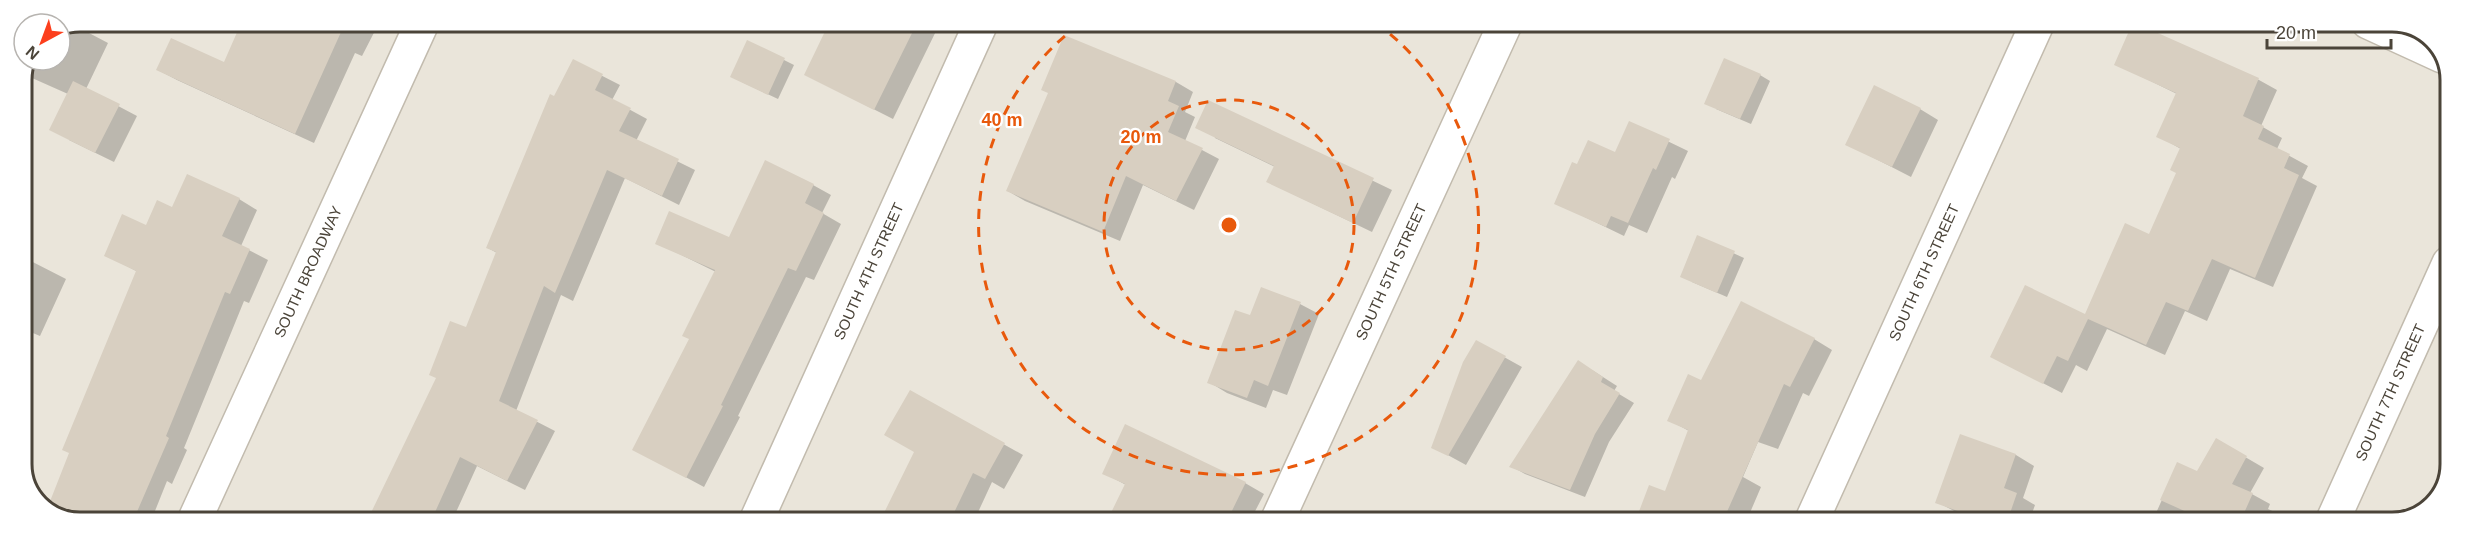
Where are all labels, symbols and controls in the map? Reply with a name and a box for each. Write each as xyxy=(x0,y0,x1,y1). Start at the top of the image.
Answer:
north arrow xyxy=(12,12,72,72)
scale bar xyxy=(2267,12,2392,50)
text: 20 m xyxy=(2276,23,2316,43)
text: N xyxy=(23,43,42,63)
text: 40 m xyxy=(981,110,1023,130)
text: 20 m xyxy=(1120,127,1162,147)
street label: SOUTH 4TH STREET xyxy=(830,200,907,342)
street label: SOUTH 5TH STREET xyxy=(1352,201,1430,343)
street label: SOUTH 6TH STREET xyxy=(1885,201,1962,343)
street label: SOUTH BROADWAY xyxy=(270,203,345,340)
centre of rings xyxy=(1219,215,1239,235)
street label: SOUTH 7TH STREET xyxy=(2352,321,2428,464)

